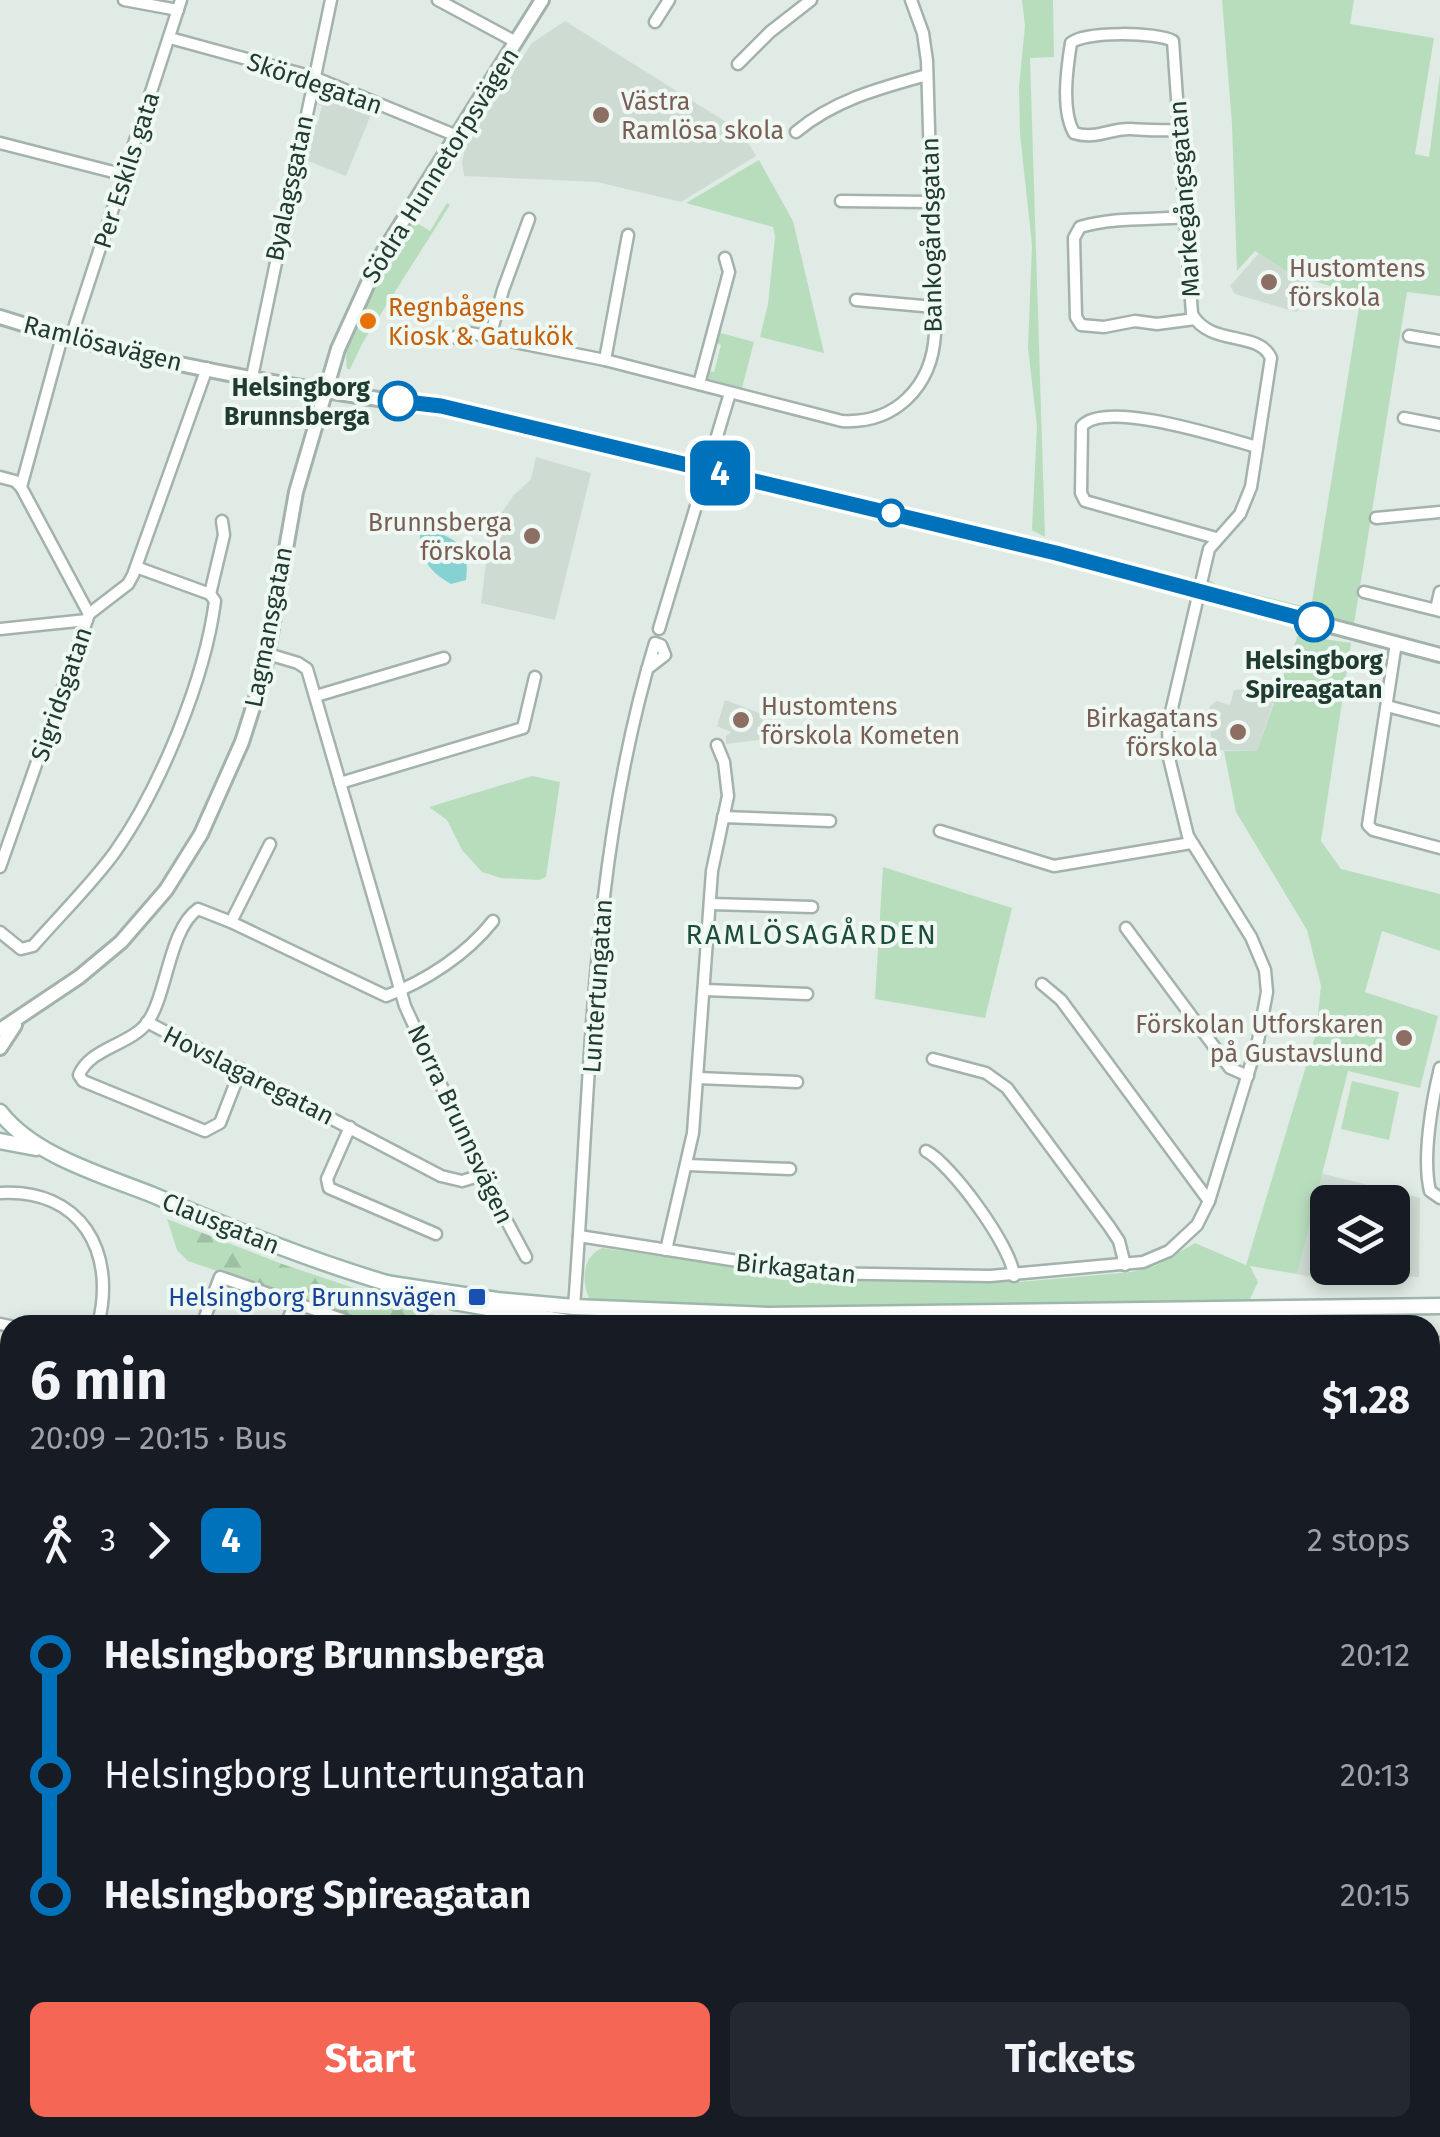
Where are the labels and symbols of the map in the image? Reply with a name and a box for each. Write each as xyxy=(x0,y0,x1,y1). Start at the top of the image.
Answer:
street label: Södra Hunnetorpsvägen xyxy=(356,42,526,289)
street label: Skördegatan xyxy=(243,47,386,121)
place label: Västra Ramlösa skola xyxy=(621,87,784,146)
street label: Per Eskils gata xyxy=(88,88,166,252)
street label: Markegångsgatan xyxy=(1163,99,1207,298)
marker: Västra Ramlösa skola xyxy=(590,104,612,126)
street label: Byalagsgatan xyxy=(260,112,320,264)
street label: Bankogårdsgatan xyxy=(915,137,949,333)
place label: Hustomtens förskola xyxy=(1289,254,1426,313)
marker: Hustomtens förskola xyxy=(1258,271,1280,293)
place label: Regnbågens Kiosk & Gatukök xyxy=(388,293,573,352)
street label: Ramlösavägen xyxy=(20,310,185,378)
marker: Regnbågens Kiosk & Gatukök xyxy=(357,310,379,332)
place label: Helsingborg Brunnsberga xyxy=(224,373,370,432)
marker: Helsingborg Brunnsberga xyxy=(379,382,417,420)
line badge: 4 xyxy=(688,440,752,506)
unlabelled marker xyxy=(878,500,904,526)
place label: Brunnsberga förskola xyxy=(368,508,512,567)
marker: Brunnsberga förskola xyxy=(521,525,543,547)
street label: Lagmansgatan xyxy=(239,544,299,710)
marker: Helsingborg Spireagatan xyxy=(1295,603,1333,641)
street label: Sigridsgatan xyxy=(25,623,99,766)
place label: Helsingborg Spireagatan xyxy=(1245,646,1383,705)
place label: Hustomtens förskola Kometen xyxy=(761,692,960,751)
place label: Birkagatans förskola xyxy=(1085,704,1218,763)
marker: Hustomtens förskola Kometen xyxy=(730,709,752,731)
marker: Birkagatans förskola xyxy=(1227,721,1249,743)
street label: Luntertungatan xyxy=(577,898,619,1074)
district label: RAMLÖSAGÅRDEN xyxy=(685,916,939,951)
place label: Förskolan Utforskaren på Gustavslund xyxy=(1135,1010,1384,1069)
street label: Hovslagaregatan xyxy=(158,1020,339,1132)
street label: Norra Brunnsvägen xyxy=(401,1020,519,1229)
marker: Förskolan Utforskaren på Gustavslund xyxy=(1393,1027,1415,1049)
street label: Clausgatan xyxy=(158,1187,284,1261)
street label: Birkagatan xyxy=(734,1248,858,1290)
place label: Helsingborg Brunnsvägen xyxy=(168,1283,457,1313)
marker: Helsingborg Brunnsvägen xyxy=(466,1286,488,1308)

